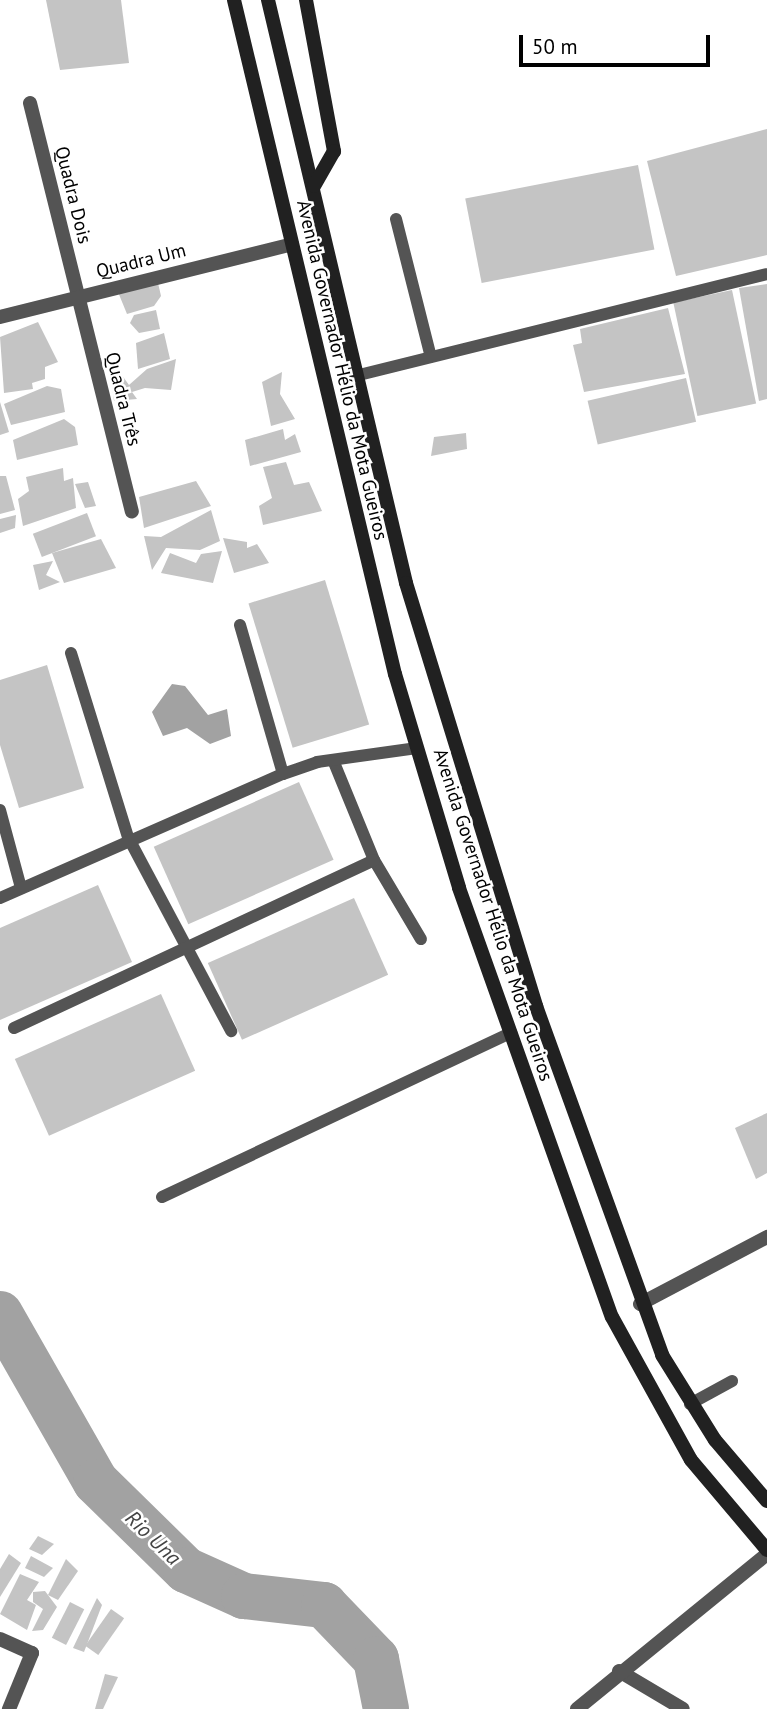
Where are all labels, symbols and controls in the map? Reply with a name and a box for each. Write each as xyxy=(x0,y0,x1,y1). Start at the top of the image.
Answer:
scale bar xyxy=(522,21,713,65)
text: 50 m xyxy=(532,33,578,60)
street label: Quadra Dois xyxy=(50,144,96,246)
street label: Avenida Governador Hélio da Mota Gueiros xyxy=(292,198,392,542)
street label: Quadra Um xyxy=(94,239,188,283)
street label: Quadra Três xyxy=(100,349,146,449)
street label: Avenida Governador Hélio da Mota Gueiros xyxy=(428,746,558,1084)
water label: Rio Una xyxy=(120,1506,186,1570)

